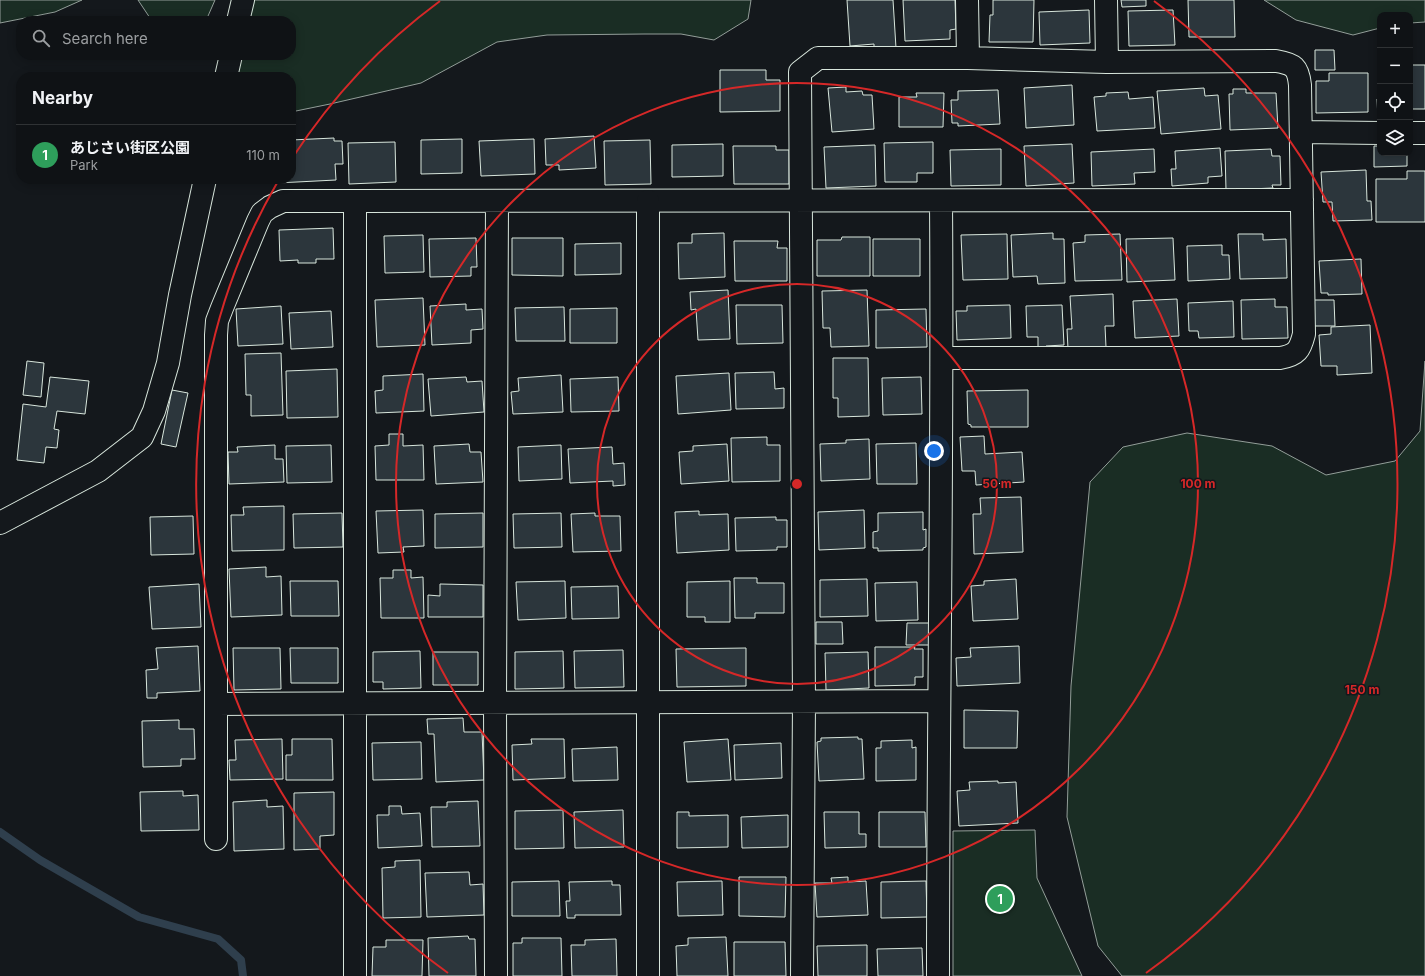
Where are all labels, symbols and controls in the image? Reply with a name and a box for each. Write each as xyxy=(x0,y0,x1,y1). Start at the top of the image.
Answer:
map controls xyxy=(1377,12,1413,156)
button: + xyxy=(1377,12,1413,48)
search box xyxy=(16,16,296,60)
icon: search xyxy=(30,27,52,49)
text: Search here xyxy=(62,29,148,48)
button: − xyxy=(1377,48,1413,84)
button: locate xyxy=(1377,84,1413,120)
text: Nearby xyxy=(32,88,93,108)
button: layers xyxy=(1377,120,1413,156)
text: あじさい街区公園 xyxy=(70,138,190,157)
text: 1 xyxy=(42,147,48,163)
text: 110 m xyxy=(246,147,280,163)
text: Park xyxy=(70,157,98,173)
your location xyxy=(924,441,944,461)
text: 50 m xyxy=(982,476,1012,491)
text: 100 m xyxy=(1180,476,1216,491)
centre of rings xyxy=(790,477,804,491)
text: 150 m xyxy=(1345,682,1379,697)
pin: 1 xyxy=(987,884,1013,914)

